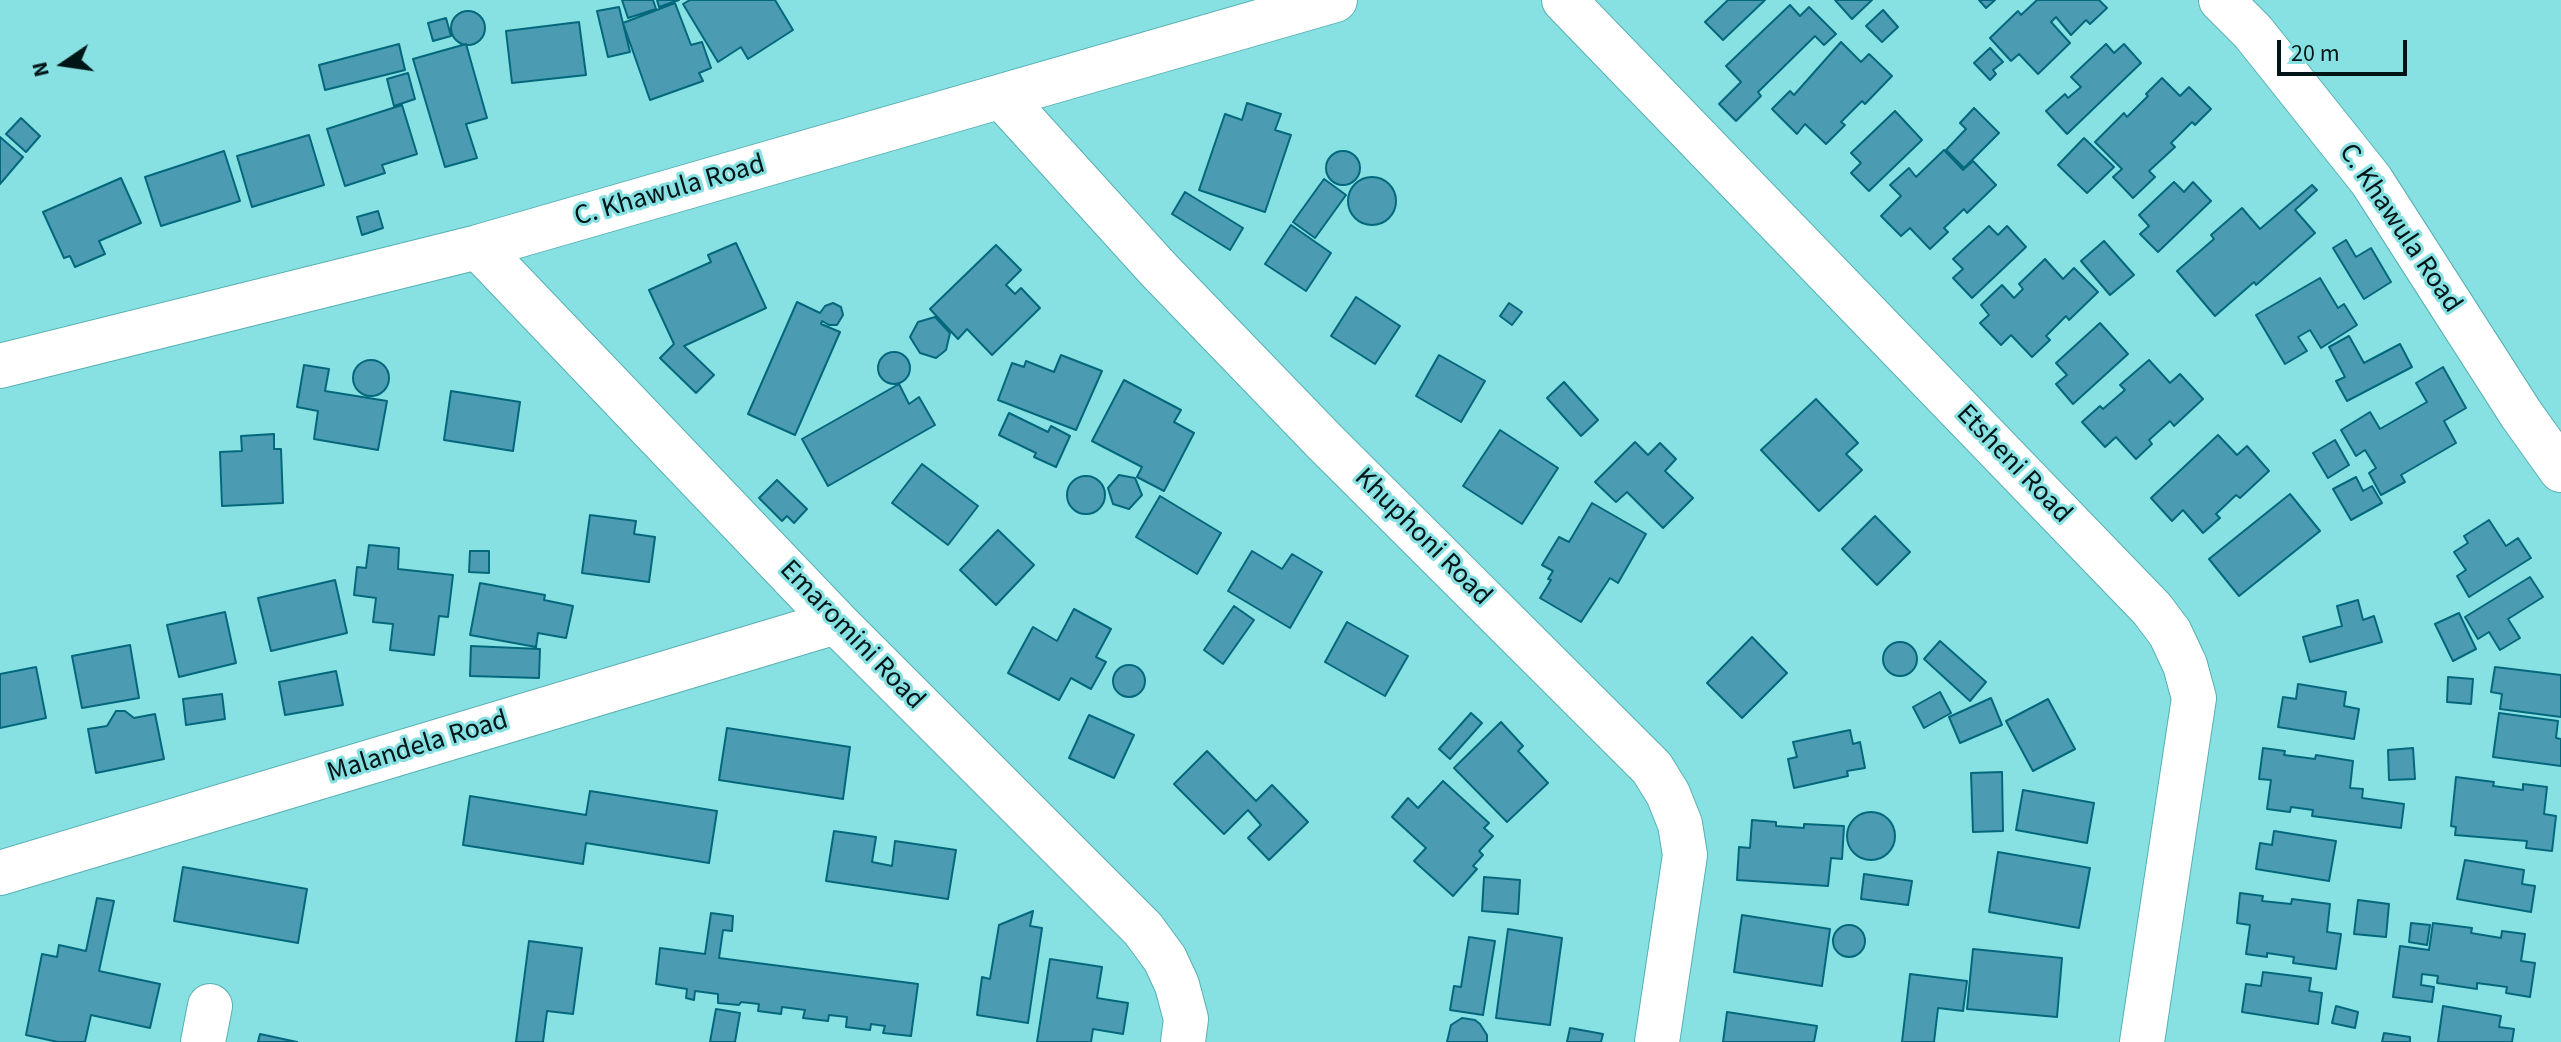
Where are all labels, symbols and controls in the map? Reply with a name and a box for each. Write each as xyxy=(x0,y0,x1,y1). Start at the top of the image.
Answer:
north arrow xyxy=(24,24,104,104)
scale bar xyxy=(2281,24,2411,74)
text: 20 m xyxy=(2291,36,2340,71)
text: N xyxy=(23,59,58,80)
street label: C. Khawula Road xyxy=(2330,138,2468,320)
street label: C. Khawula Road xyxy=(571,149,769,235)
street label: Etsheni Road xyxy=(1948,399,2078,531)
street label: Khuphoni Road xyxy=(1346,462,1498,614)
street label: Emaromini Road xyxy=(771,554,931,718)
street label: Malandela Road xyxy=(323,705,513,791)

